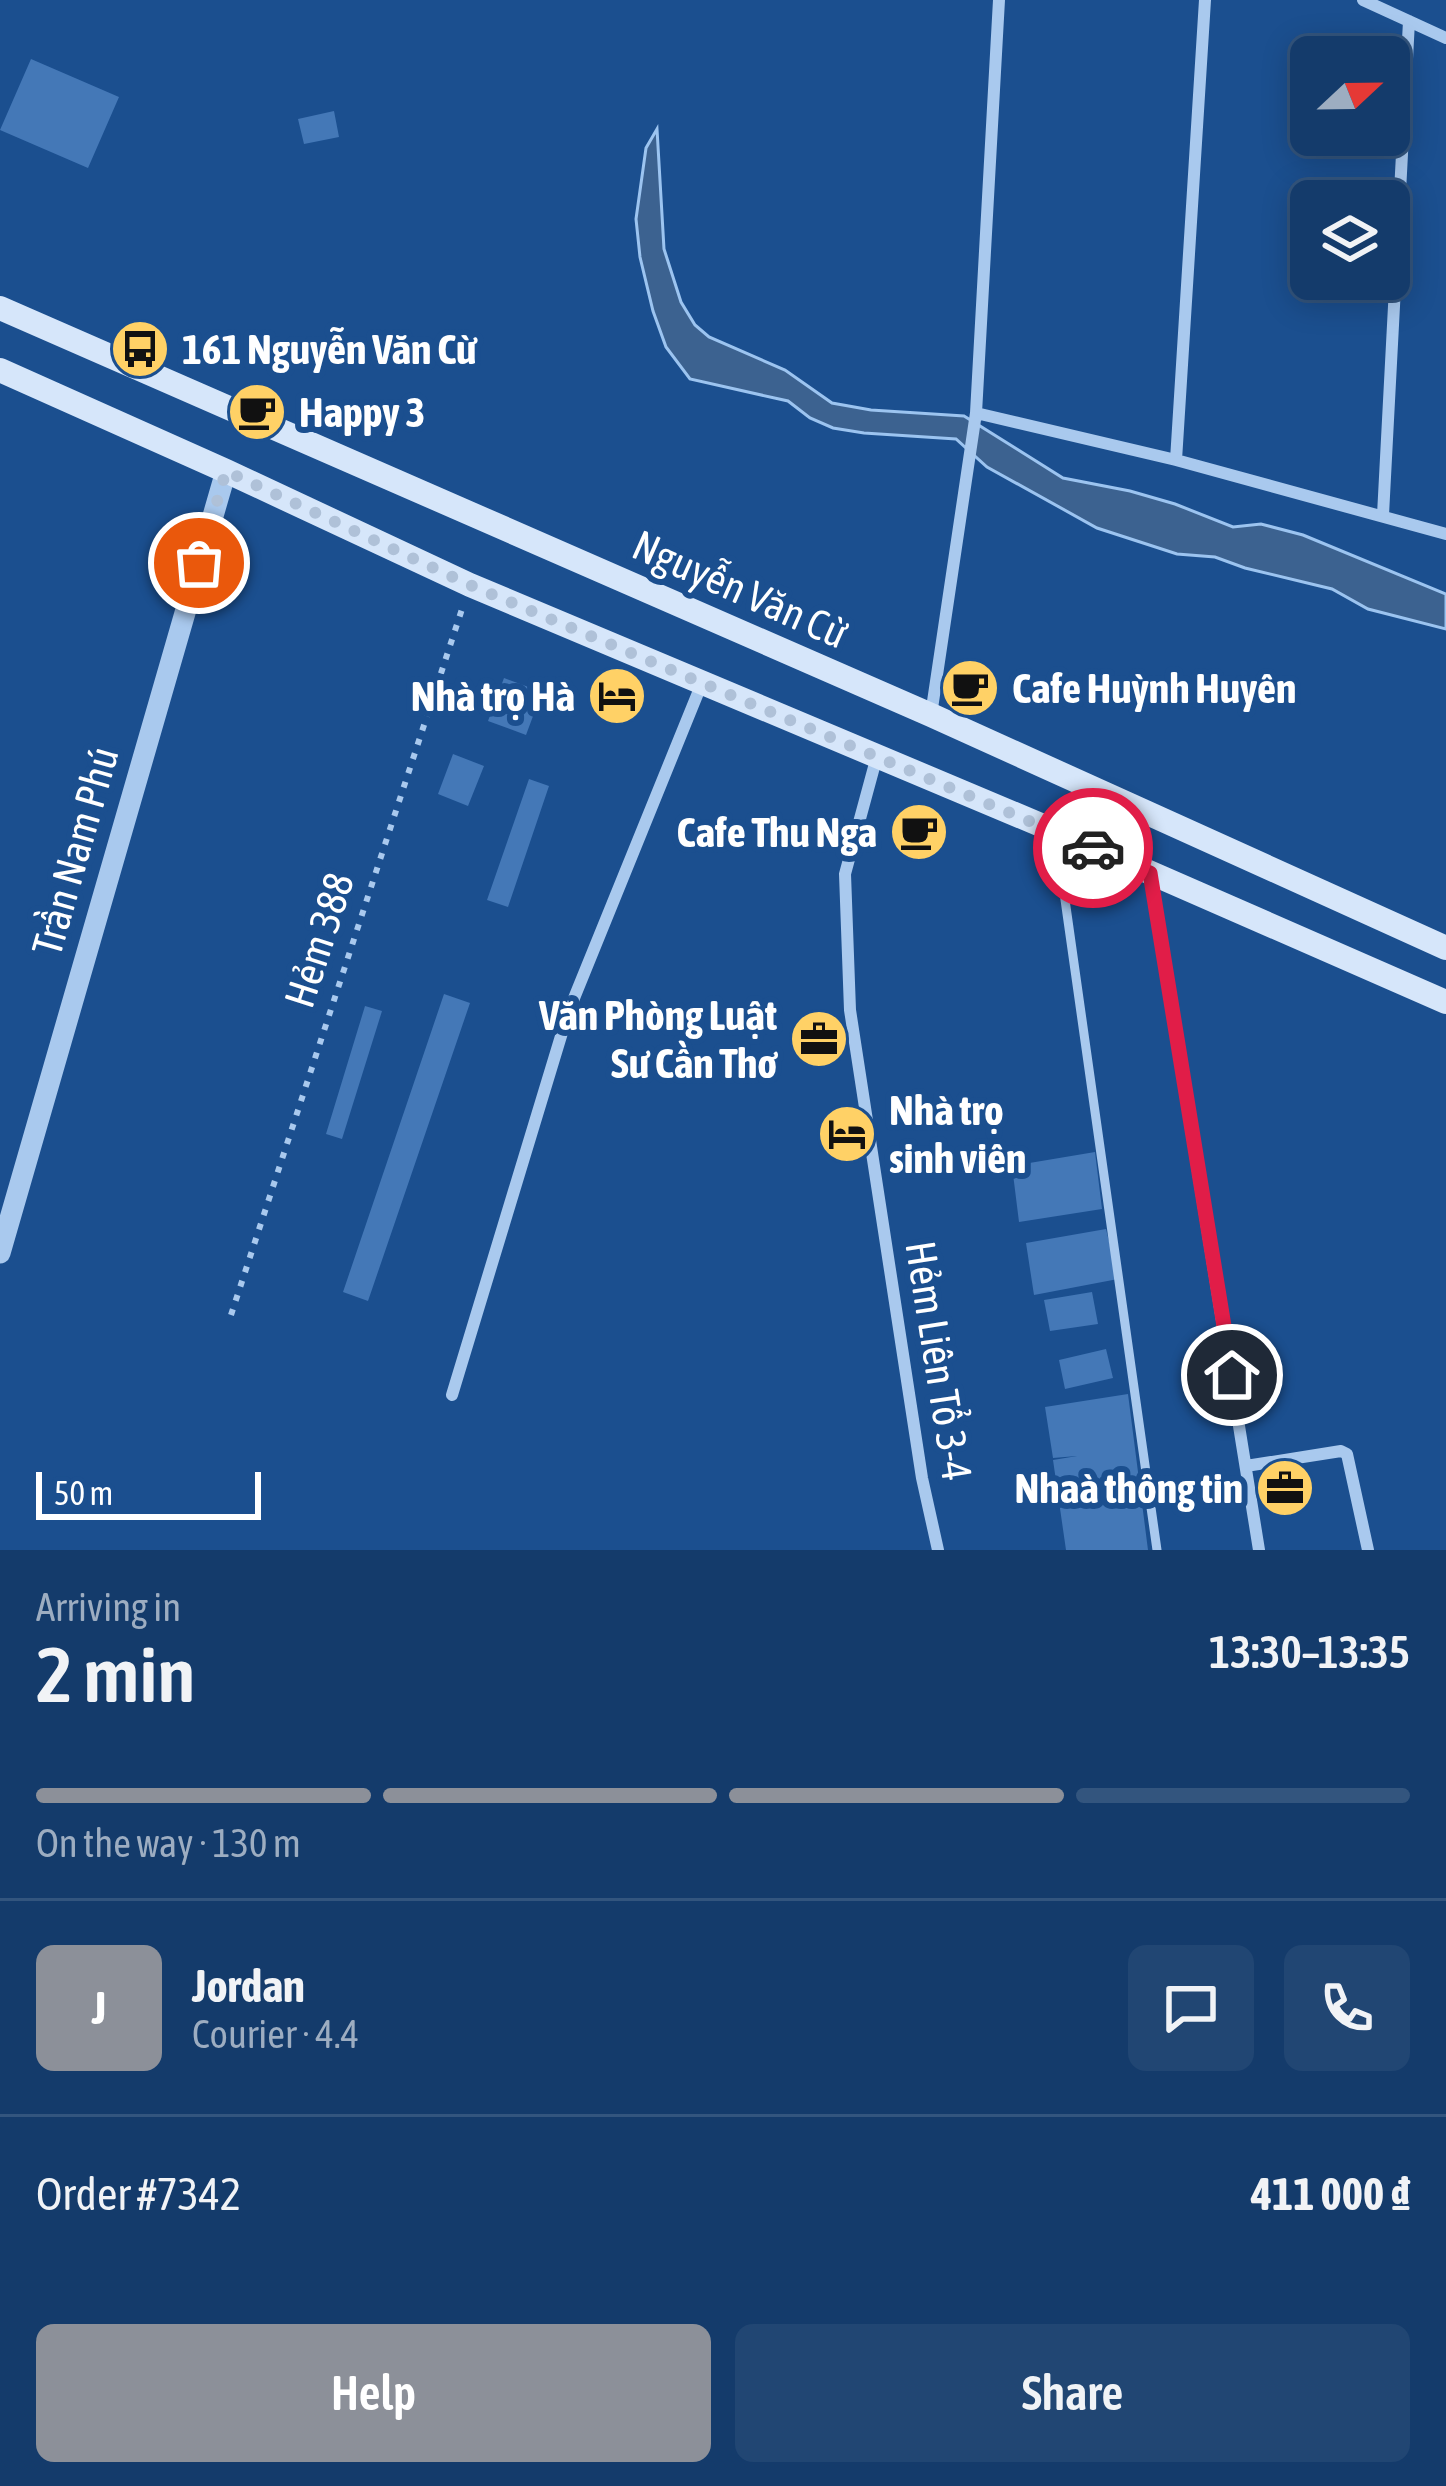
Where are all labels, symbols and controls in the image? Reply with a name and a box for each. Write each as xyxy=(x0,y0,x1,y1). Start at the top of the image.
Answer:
north arrow xyxy=(1290,36,1410,156)
map controls xyxy=(1290,36,1410,300)
button: layers xyxy=(1290,180,1410,300)
bus stop icon: 161 Nguyễn Văn Cừ xyxy=(109,318,171,380)
place label: 161 Nguyễn Văn Cừ xyxy=(182,325,478,373)
cafe icon: Happy 3 xyxy=(226,381,288,443)
place label: Happy 3 xyxy=(299,388,425,436)
pin xyxy=(148,512,250,614)
street label: Nguyễn Văn Cừ xyxy=(625,520,855,658)
icon: bag xyxy=(166,530,232,596)
cafe icon: Cafe Huỳnh Huyên xyxy=(939,657,1001,719)
place label: Cafe Huỳnh Huyên xyxy=(1012,664,1296,712)
hotel icon: Nhà trọ Hà xyxy=(586,665,648,727)
place label: Nhà trọ Hà xyxy=(411,672,575,720)
street label: Trần Nam Phú xyxy=(22,741,128,961)
courier xyxy=(1033,788,1153,908)
cafe icon: Cafe Thu Nga xyxy=(888,801,950,863)
place label: Cafe Thu Nga xyxy=(677,808,877,856)
icon: car xyxy=(1060,815,1126,881)
street label: Hẻm 388 xyxy=(275,867,363,1013)
place label: Văn Phòng Luật Sư Cần Thơ xyxy=(538,991,778,1087)
office icon: Văn Phòng Luật Sư Cần Thơ xyxy=(788,1008,850,1070)
place label: Nhà trọ sinh viên xyxy=(889,1086,1026,1182)
hotel icon: Nhà trọ sinh viên xyxy=(816,1103,878,1165)
street label: Hẻm Liên Tổ 3-4 xyxy=(896,1238,982,1484)
pin xyxy=(1181,1324,1283,1426)
icon: home xyxy=(1199,1342,1265,1408)
office icon: Nhaà thông tin xyxy=(1254,1457,1316,1519)
place label: Nhaà thông tin xyxy=(1015,1464,1243,1512)
scale bar xyxy=(36,1466,261,1519)
text: 50 m xyxy=(54,1474,113,1512)
text: Arriving in xyxy=(36,1585,181,1629)
text: 13:30–13:35 xyxy=(1209,1626,1410,1678)
text: 2 min xyxy=(36,1629,195,1719)
text: On the way · 130 m xyxy=(36,1821,301,1865)
button: chat xyxy=(1128,1945,1254,2071)
button: phone xyxy=(1284,1945,1410,2071)
text: Jordan xyxy=(192,1960,305,2012)
text: J xyxy=(92,1982,106,2034)
text: Courier · 4.4 xyxy=(192,2012,359,2056)
text: Order #7342 xyxy=(36,2168,241,2220)
text: 411 000 ₫ xyxy=(1251,2168,1410,2220)
button: Help xyxy=(36,2324,711,2462)
button: Share xyxy=(735,2324,1410,2462)

